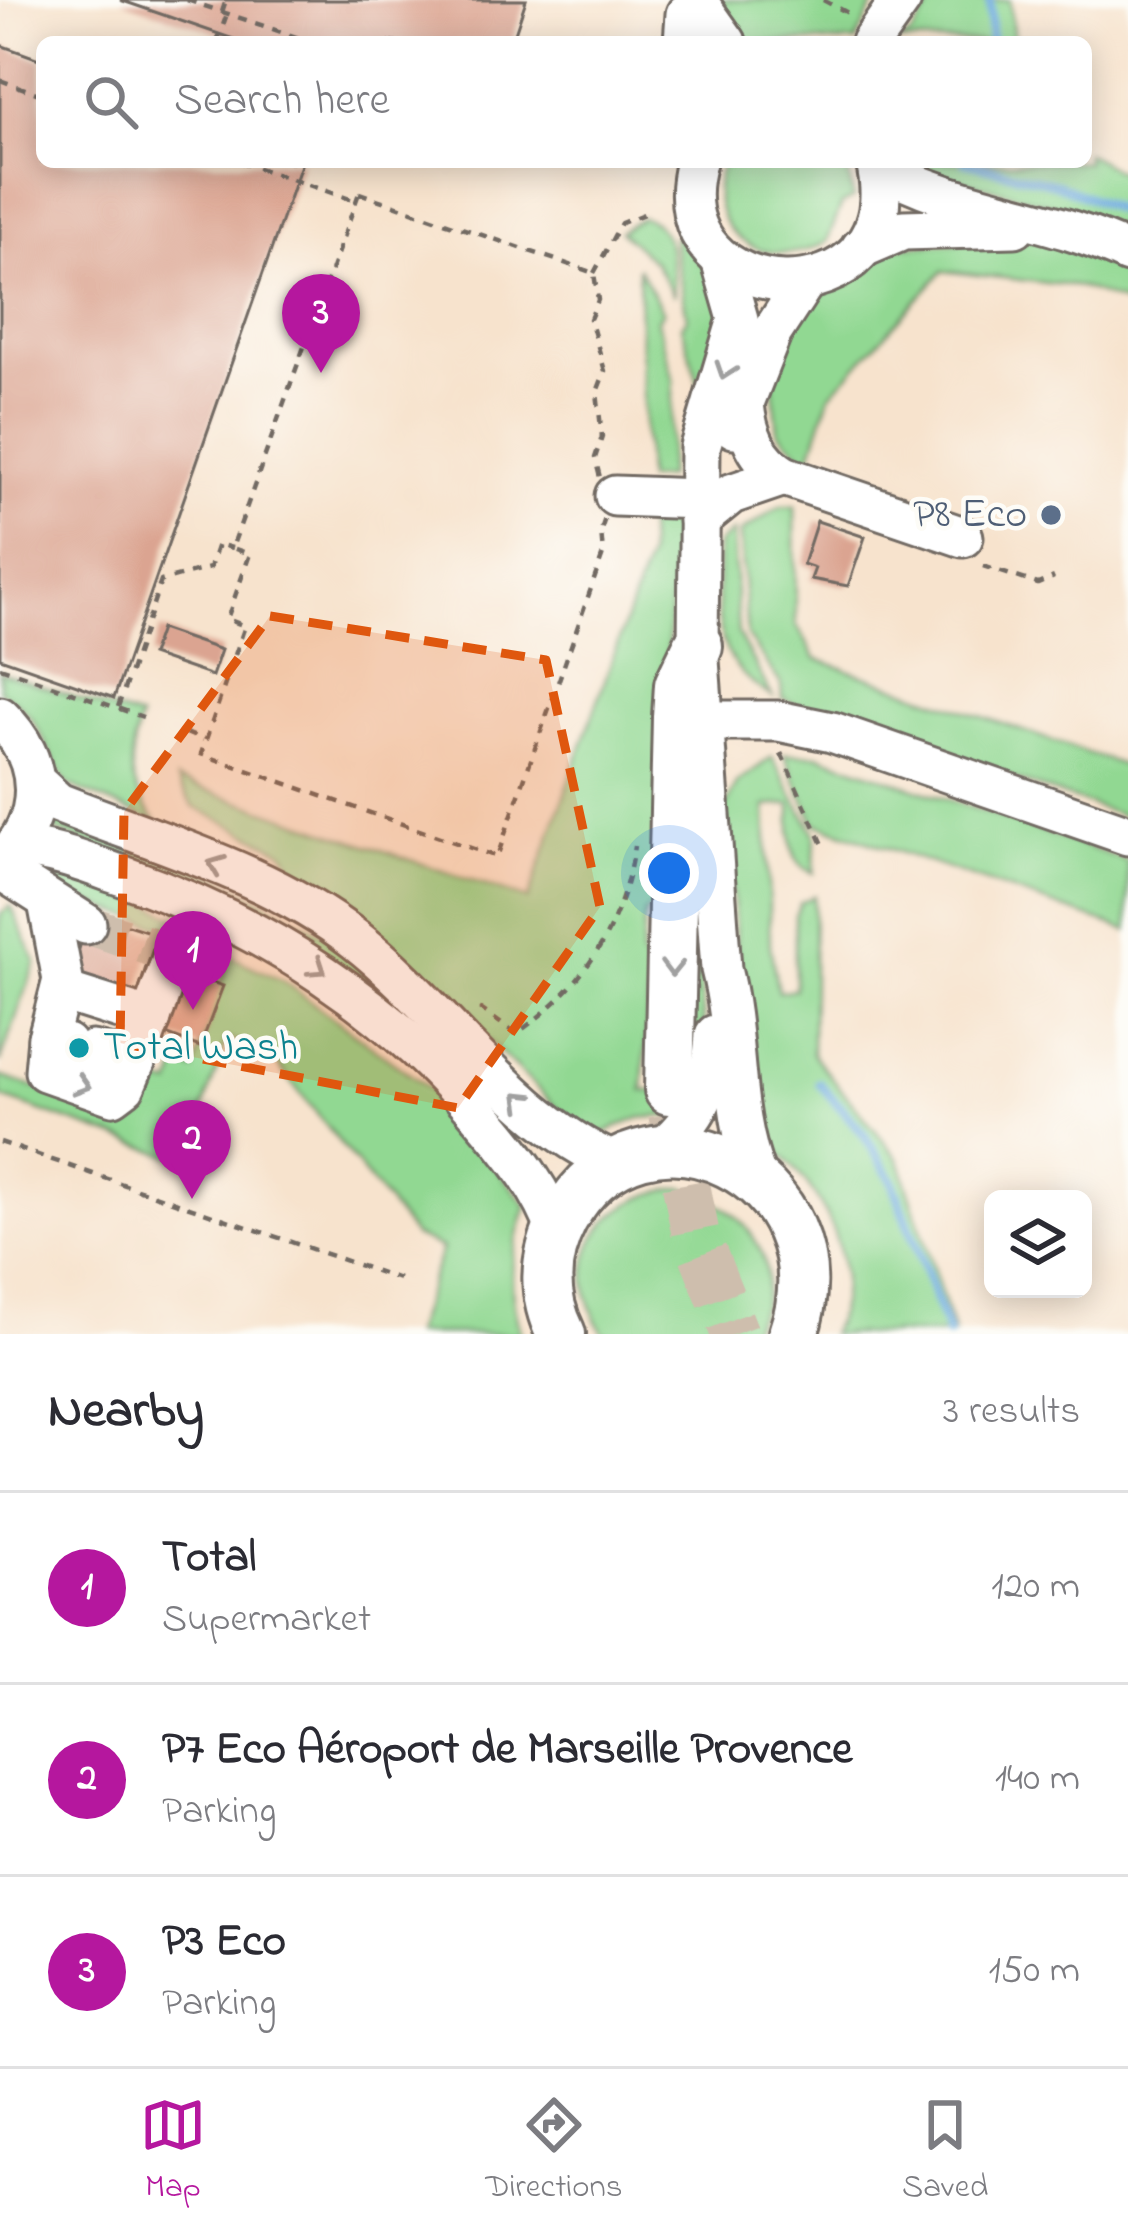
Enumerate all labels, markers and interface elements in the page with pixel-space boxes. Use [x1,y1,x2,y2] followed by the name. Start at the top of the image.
[36,36,1092,168] search box
[78,69,144,135] icon: search
[174,69,390,135] text: Search here
[282,274,360,373] pin: 3
[715,360,739,381] one-way arrow
[913,485,1027,546] place label: P8 Eco
[1038,502,1064,528] marker: P8 Eco
[639,843,699,903] your location
[206,855,227,879] one-way arrow
[154,911,232,1010] pin: 1
[305,954,327,976] one-way arrow
[659,959,685,978] one-way arrow
[103,1018,298,1079] place label: Total Wash
[66,1035,92,1061] marker: Total Wash
[71,1071,92,1096] one-way arrow
[514,1091,536,1113] one-way arrow
[153,1100,231,1199] pin: 2
[984,1190,1092,1298] map controls
[984,1190,1092,1298] button: layers
[48,1375,204,1450] text: Nearby
[943,1384,1080,1441] text: 3 results
[162,1526,256,1592] text: Total
[81,1559,93,1616] text: 1
[991,1559,1080,1616] text: 120 m
[162,1592,371,1649] text: Supermarket
[162,1718,852,1784] text: P7 Eco Aéroport de Marseille Provence
[77,1751,97,1808] text: 2
[995,1751,1080,1808] text: 140 m
[162,1784,276,1841] text: Parking
[162,1910,286,1976] text: P3 Eco
[79,1943,95,2000] text: 3
[988,1943,1080,2000] text: 150 m
[162,1976,276,2033] text: Parking
[140,2092,206,2212] tab: Map
[485,2092,623,2212] tab: Directions
[902,2092,988,2212] tab: Saved

